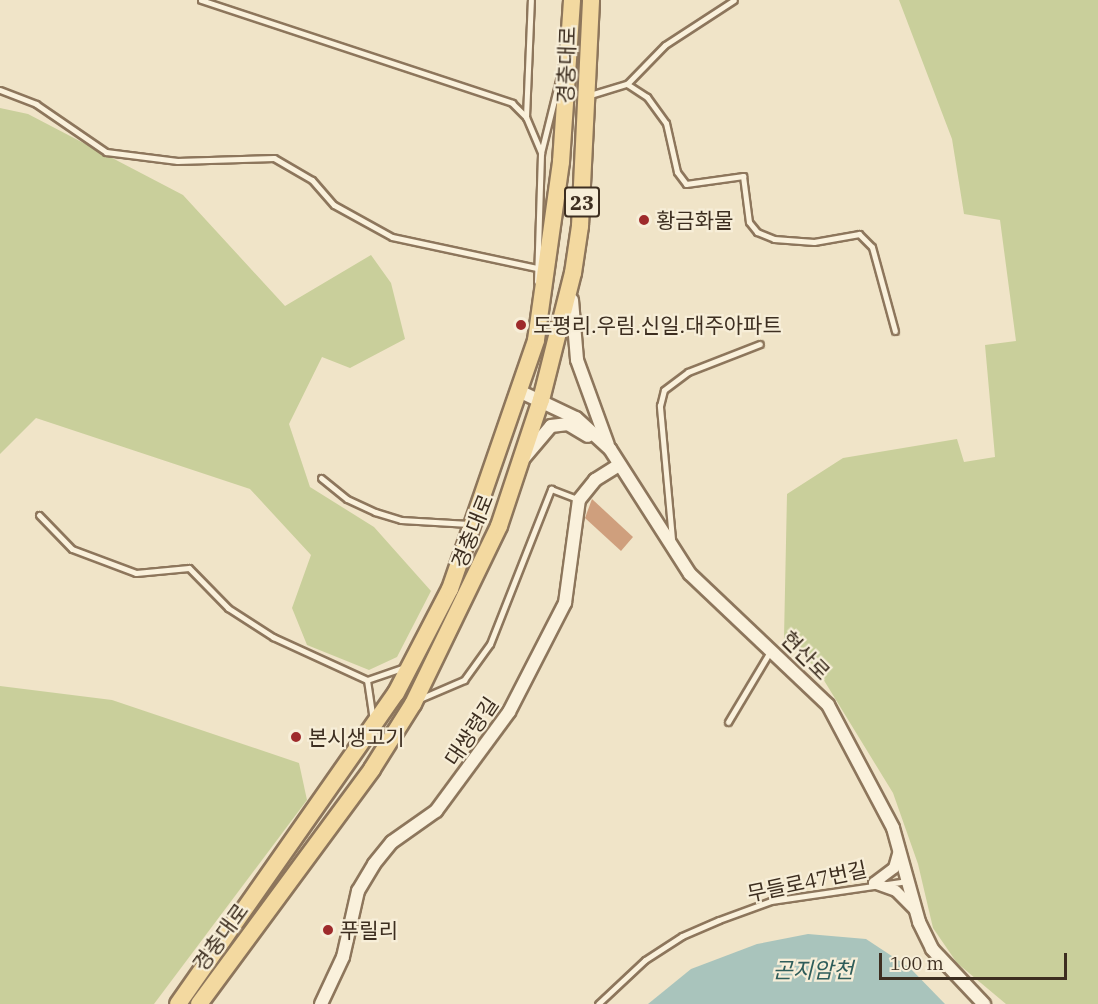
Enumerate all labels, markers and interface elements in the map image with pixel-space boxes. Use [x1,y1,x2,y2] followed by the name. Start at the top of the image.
[552,26,580,104] street label: 경충대로
[564,185,600,219] road number: 23
[656,207,733,233] place label: 황금화물
[637,213,651,227] marker: 황금화물
[533,312,782,338] place label: 도평리.우림.신일.대주아파트
[514,318,528,332] marker: 도평리.우림.신일.대주아파트
[446,490,498,572] street label: 경충대로
[777,626,835,684] street label: 현산로
[439,692,503,770] street label: 대쌍령길
[308,724,405,750] place label: 본시생고기
[289,730,303,744] marker: 본시생고기
[745,856,869,906] street label: 무들로47번길
[187,898,253,976] street label: 경충대로
[340,917,398,943] place label: 푸릴리
[321,923,335,937] marker: 푸릴리
[882,941,1070,979] scale bar
[890,952,944,975] text: 100 m
[773,957,853,983] water label: 곤지암천

